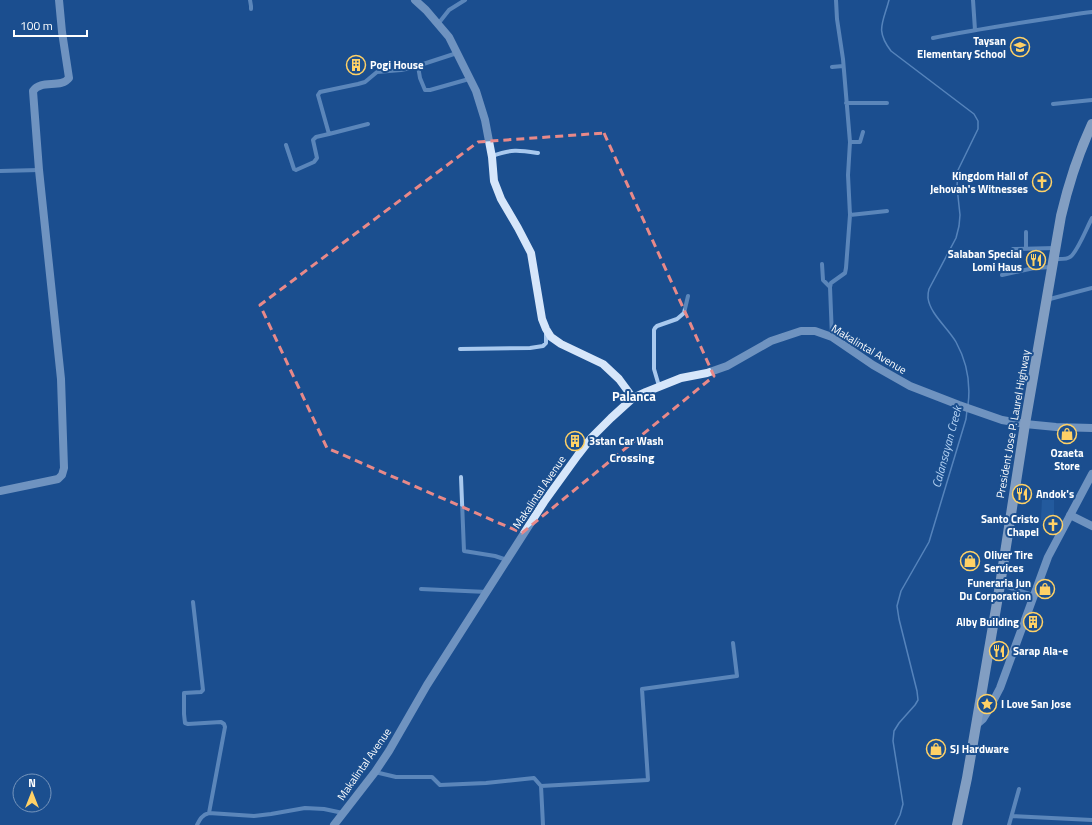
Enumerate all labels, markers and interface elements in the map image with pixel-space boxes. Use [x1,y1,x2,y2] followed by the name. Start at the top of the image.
[14,12,87,38] scale bar
[20,16,53,35] text: 100 m
[917,33,1006,62] place label: Taysan Elementary School
[1009,36,1031,58] school or university icon: Taysan Elementary School
[345,54,367,76] building icon: Pogi House
[370,57,424,73] place label: Pogi House
[930,168,1028,197] place label: Kingdom Hall of Jehovah's Witnesses
[1031,171,1053,193] church icon: Kingdom Hall of Jehovah's Witnesses
[948,246,1022,275] place label: Salaban Special Lomi Haus
[1025,249,1047,271] restaurant icon: Salaban Special Lomi Haus
[828,320,910,378] street label: Makalintal Avenue
[992,348,1034,500] street label: President Jose P. Laurel Highway
[612,386,656,406] district label: Palanca
[927,402,967,490] water label: Calansayan Creek
[1056,423,1078,445] shop icon: Ozaeta Store
[564,430,586,452] building icon: 3stan Car Wash
[589,433,664,449] place label: 3stan Car Wash
[1050,445,1084,474] place label: Ozaeta Store
[610,448,655,467] district label: Crossing
[509,452,570,532] street label: Makalintal Avenue
[1011,483,1033,505] restaurant icon: Andok's
[1036,486,1074,502] place label: Andok's
[981,511,1039,540] place label: Santo Cristo Chapel
[1042,514,1064,536] church icon: Santo Cristo Chapel
[984,547,1033,576] place label: Oliver Tire Services
[959,550,981,572] shop icon: Oliver Tire Services
[959,575,1031,604] place label: Funeraria Jun Du Corporation
[1034,578,1056,600] shop icon: Funeraria Jun Du Corporation
[1022,611,1044,633] building icon: Alby Building
[956,614,1019,630] place label: Alby Building
[988,640,1010,662] restaurant icon: Sarap Ala-e
[1013,643,1068,659] place label: Sarap Ala-e
[976,693,998,715] place icon: I Love San Jose
[1001,696,1071,712] place label: I Love San Jose
[333,724,395,803] street label: Makalintal Avenue
[925,738,947,760] shop icon: SJ Hardware
[950,741,1009,757] place label: SJ Hardware
[12,773,52,813] north arrow
[28,775,36,791] text: N

